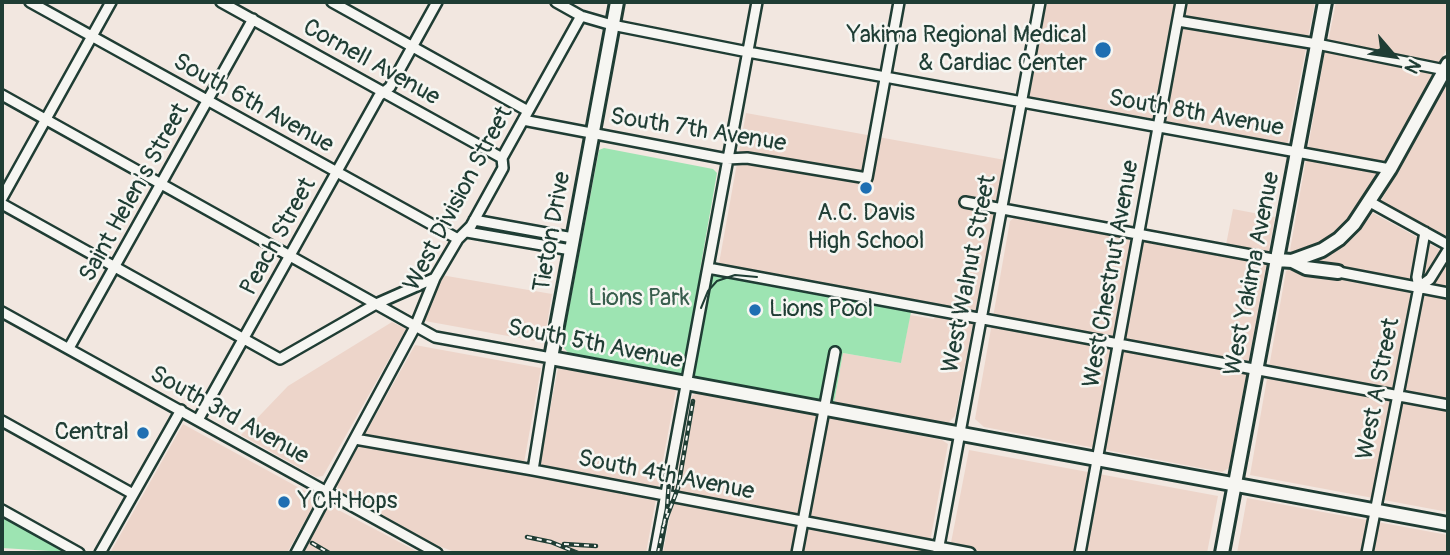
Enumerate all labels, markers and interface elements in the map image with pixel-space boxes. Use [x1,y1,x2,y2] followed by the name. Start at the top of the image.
[298,14,444,112] street label: Cornell Avenue
[1359,21,1429,91] north arrow
[847,22,1087,78] place label: Yakima Regional Medical & Cardiac Center
[1093,40,1113,60] marker: Yakima Regional Medical & Cardiac Center
[168,48,338,160] street label: South 6th Avenue
[1399,55,1426,78] text: N
[1106,84,1286,144] street label: South 8th Avenue
[74,99,196,287] street label: Saint Helen's Street
[398,102,520,296] street label: West Division Street
[608,103,788,159] street label: South 7th Avenue
[1078,158,1146,390] street label: West Chestnut Avenue
[528,170,578,294] street label: Tieton Drive
[1219,170,1287,378] street label: West Yakima Avenue
[235,173,323,301] street label: Peach Street
[937,173,1003,375] street label: West Walnut Street
[858,180,874,196] marker: A.C. Davis High School
[807,200,925,256] place label: A.C. Davis High School
[588,285,690,313] park label: Lions Park
[769,296,873,324] place label: Lions Pool
[747,302,763,318] marker: Lions Pool
[505,314,685,376] street label: South 5th Avenue
[1351,316,1407,462] street label: West A Street
[144,360,314,472] street label: South 3rd Avenue
[54,419,129,447] place label: Central
[135,425,151,441] marker: Central
[575,445,757,507] street label: South 4th Avenue
[298,488,398,516] place label: YCH Hops
[276,494,292,510] marker: YCH Hops

